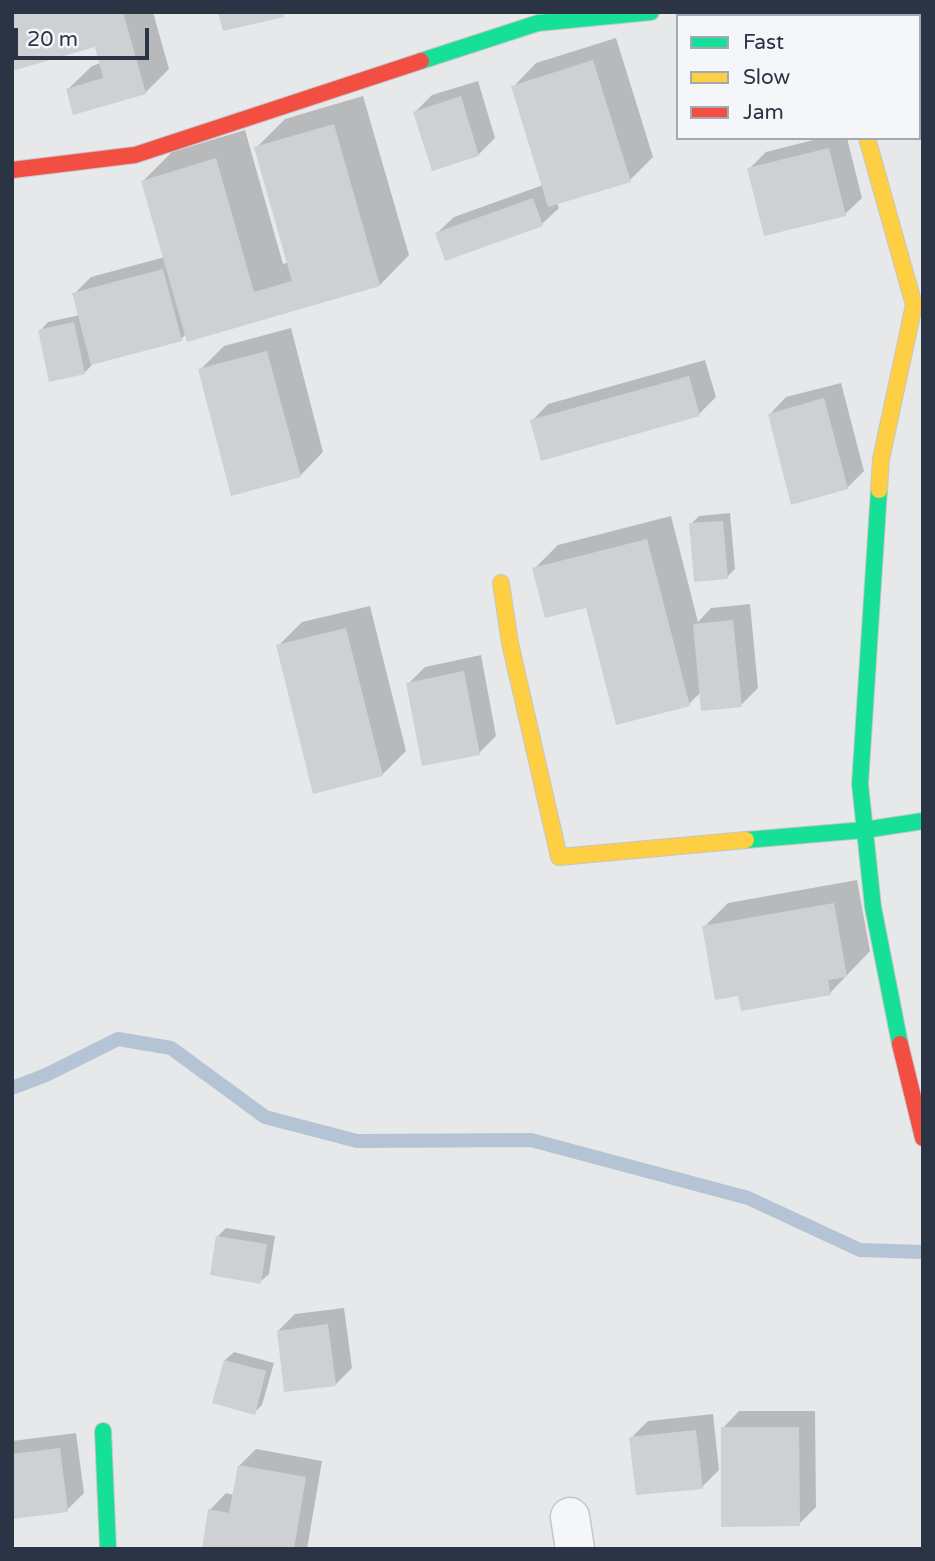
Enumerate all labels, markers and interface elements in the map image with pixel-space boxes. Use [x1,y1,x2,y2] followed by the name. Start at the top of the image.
[18,14,152,58] scale bar
[676,14,921,140] legend
[27,27,78,52] text: 20 m
[743,30,784,55] text: Fast
[743,65,790,90] text: Slow
[743,100,784,125] text: Jam

